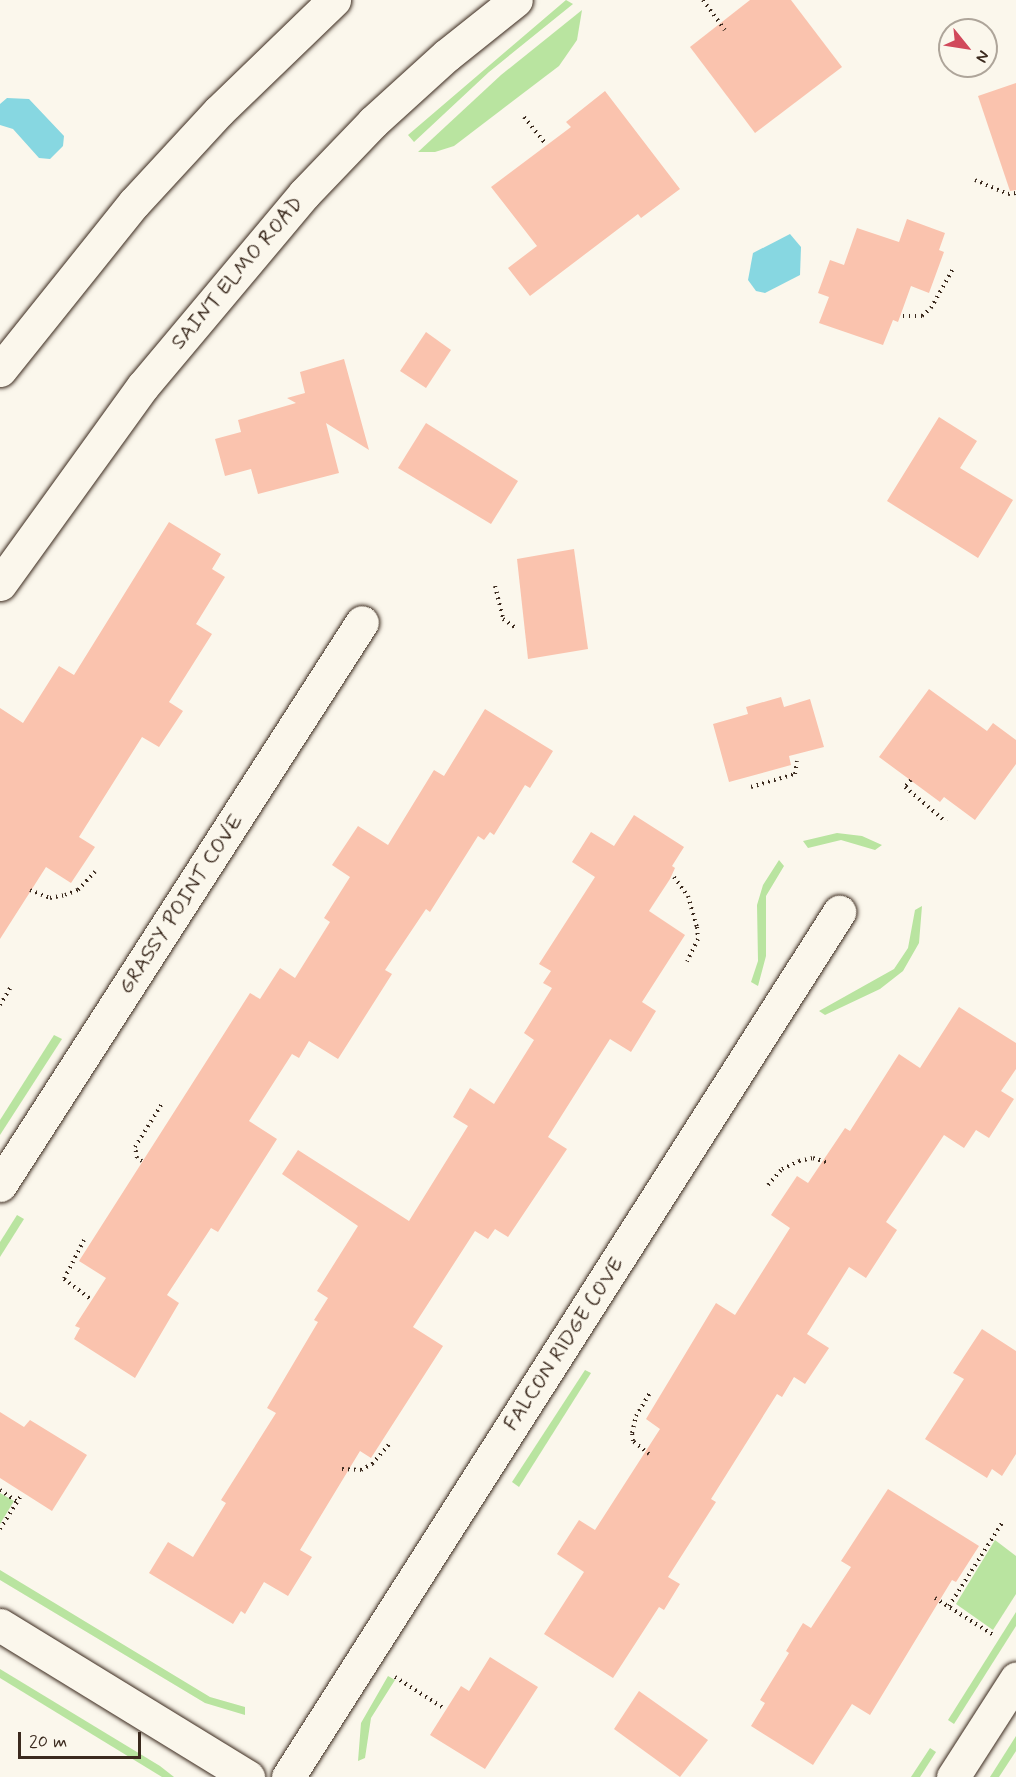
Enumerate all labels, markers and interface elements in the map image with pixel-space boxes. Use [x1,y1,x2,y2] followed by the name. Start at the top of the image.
[938,18,998,78] north arrow
[971,46,994,66] text: N
[167,192,307,354] street label: SAINT ELMO ROAD
[113,809,249,999] street label: GRASSY POINT COVE
[496,1248,632,1440] street label: FALCON RIDGE COVE
[21,1720,144,1758] scale bar
[29,1730,67,1754] text: 20 m

